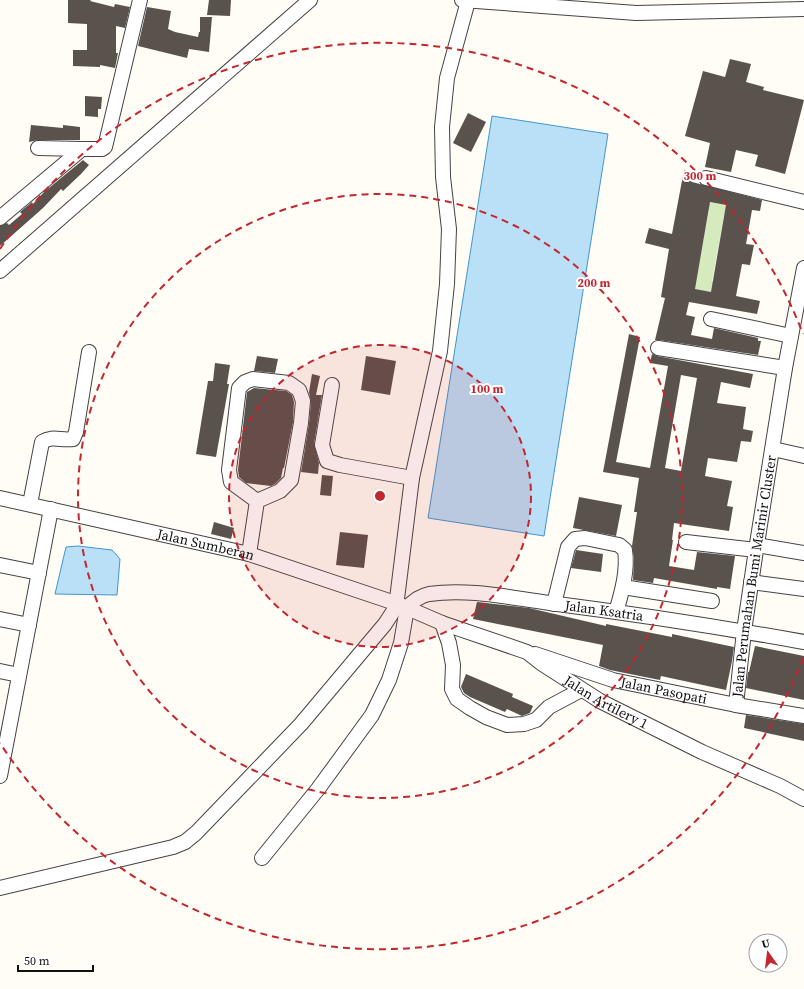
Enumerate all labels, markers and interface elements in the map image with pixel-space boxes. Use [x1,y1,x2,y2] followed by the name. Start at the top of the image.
[684,168,717,184] text: 300 m
[578,275,611,291] text: 200 m
[471,381,504,397] text: 100 m
[727,454,781,699] street label: Jalan Perumahan Bumi Marinir Cluster
[373,489,387,503] centre of rings
[154,523,258,565] street label: Jalan Sumberan
[563,595,646,626] street label: Jalan Ksatria
[559,670,652,734] street label: Jalan Artilery 1
[618,672,709,709] street label: Jalan Pasopati
[748,933,788,973] north arrow
[760,936,771,952] text: U
[18,947,93,973] scale bar
[24,953,50,969] text: 50 m

